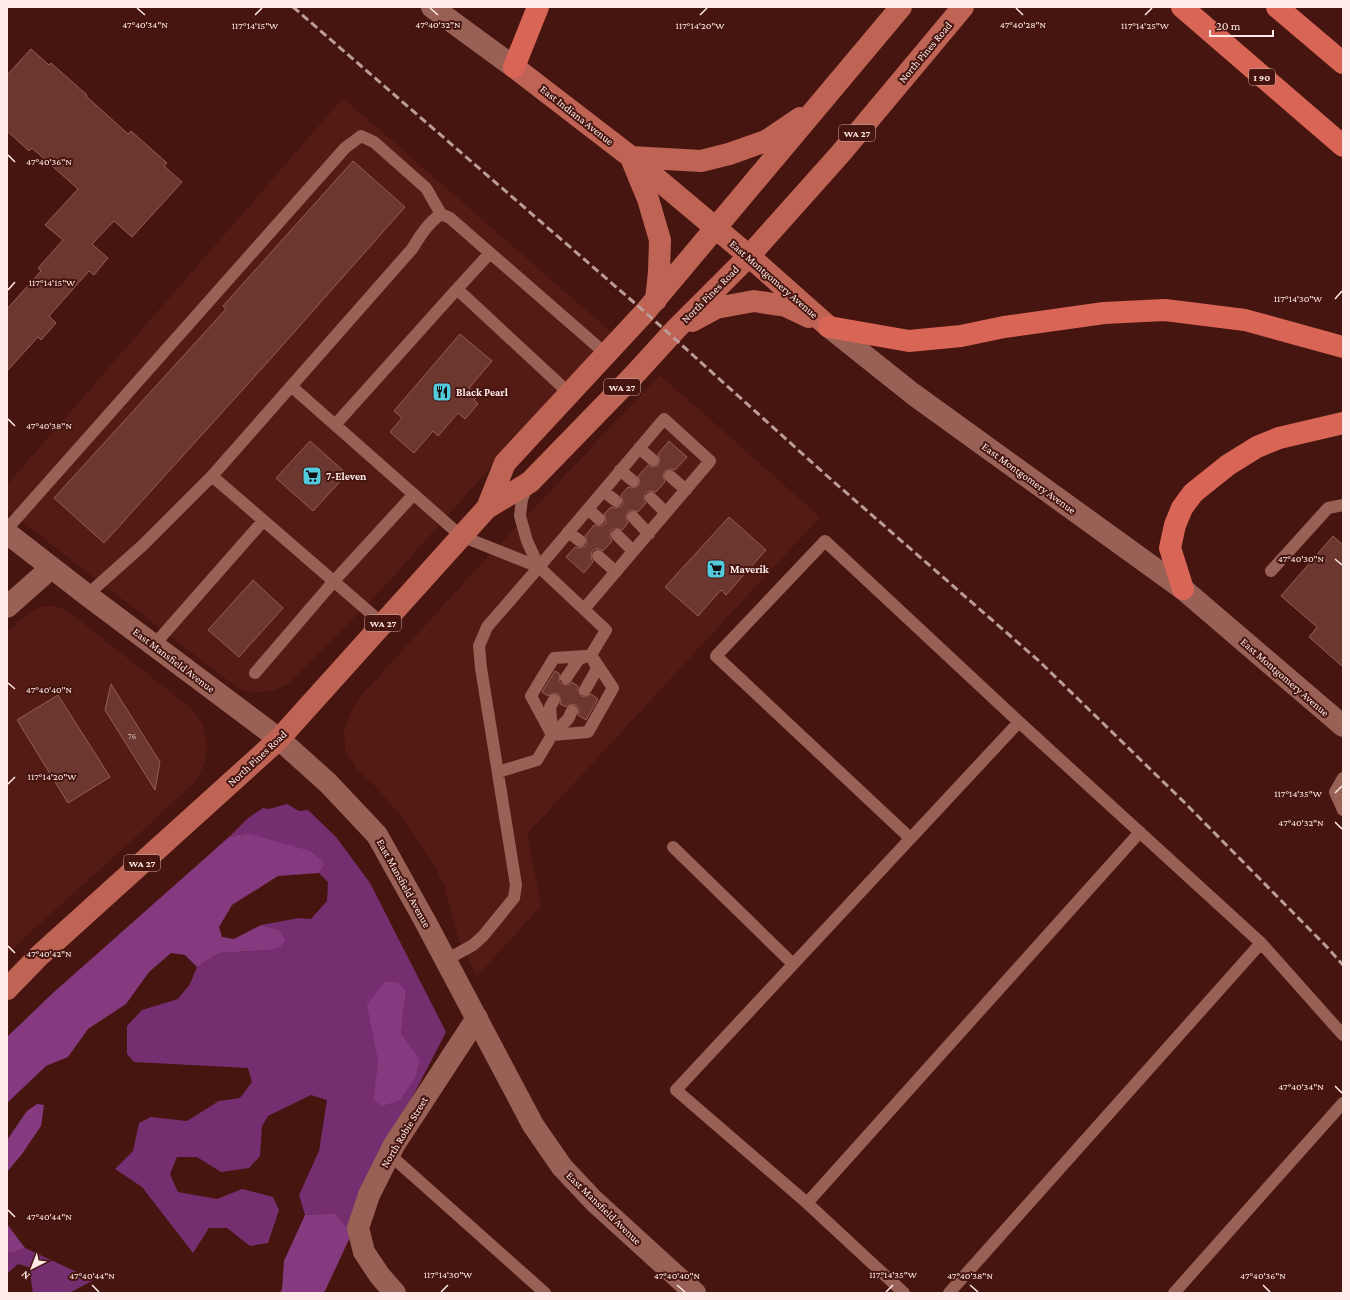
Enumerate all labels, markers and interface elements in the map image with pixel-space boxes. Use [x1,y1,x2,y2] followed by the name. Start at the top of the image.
[1210,12,1273,38] scale bar
[122,19,168,30] text: 47°40'34"N
[415,19,461,30] text: 47°40'32"N
[896,19,954,85] street label: North Pines Road
[1000,19,1047,30] text: 47°40'28"N
[1216,19,1241,33] text: 20 m
[232,20,279,31] text: 117°14'15"W
[676,20,725,31] text: 117°14'20"W
[1121,20,1170,31] text: 117°14'25"W
[1249,69,1275,85] road number: I 90
[538,83,616,147] street label: East Indiana Avenue
[839,125,875,141] road number: WA 27
[26,156,72,167] text: 47°40'36"N
[727,237,821,321] street label: East Montgomery Avenue
[679,263,741,325] street label: North Pines Road
[29,277,76,288] text: 117°14'15"W
[1274,293,1323,304] text: 117°14'30"W
[604,379,640,395] road number: WA 27
[431,381,453,403] restaurant icon: Black Pearl
[456,386,509,398] place label: Black Pearl
[26,420,72,431] text: 47°40'38"N
[979,440,1078,517] street label: East Montgomery Avenue
[301,465,323,487] supermarket icon: 7-Eleven
[326,470,367,482] place label: 7-Eleven
[1278,553,1325,564] text: 47°40'30"N
[705,558,727,580] supermarket icon: Maverik
[730,563,770,575] place label: Maverik
[365,615,401,631] road number: WA 27
[131,625,217,695] street label: East Mansfield Avenue
[1238,635,1332,719] street label: East Montgomery Avenue
[26,684,73,695] text: 47°40'40"N
[225,728,289,788] street label: North Pines Road
[128,731,137,741] house number: 76
[28,771,77,782] text: 117°14'20"W
[1274,788,1323,799] text: 117°14'35"W
[1278,817,1324,828] text: 47°40'32"N
[375,837,433,930] street label: East Mansfield Avenue
[124,855,160,871] road number: WA 27
[26,948,72,959] text: 47°40'42"N
[1278,1081,1324,1092] text: 47°40'34"N
[378,1094,430,1170] street label: North Robie Street
[564,1169,644,1247] street label: East Mansfield Avenue
[26,1211,72,1222] text: 47°40'44"N
[12,1248,52,1288] north arrow
[18,1268,32,1282] text: N
[424,1269,473,1280] text: 117°14'30"W
[869,1269,918,1280] text: 117°14'35"W
[69,1270,115,1281] text: 47°40'44"N
[654,1270,701,1281] text: 47°40'40"N
[947,1270,993,1281] text: 47°40'38"N
[1240,1270,1286,1281] text: 47°40'36"N

